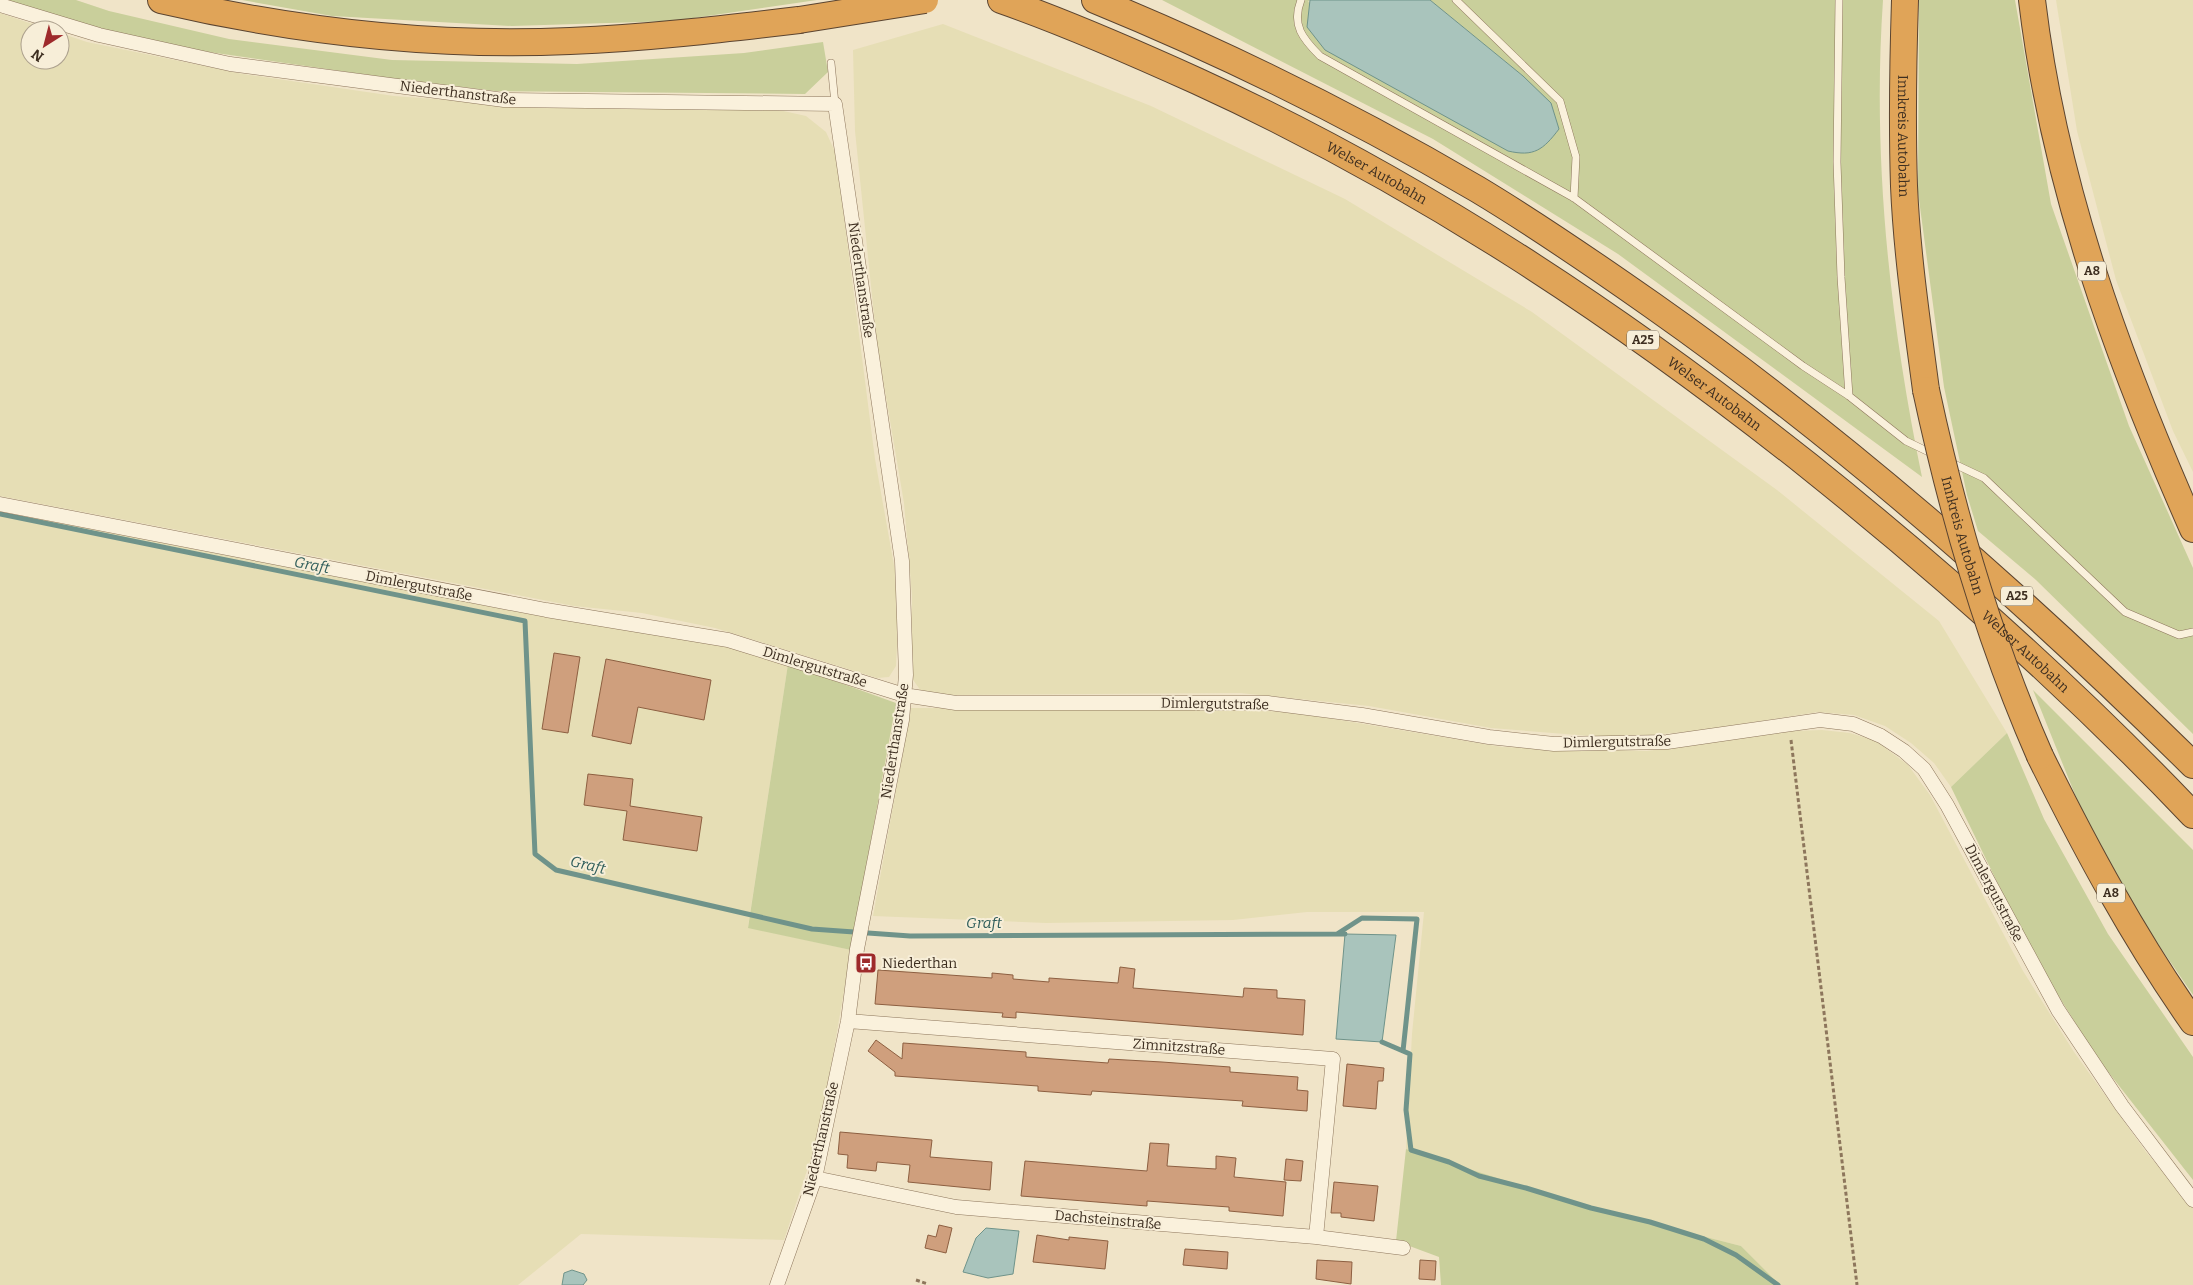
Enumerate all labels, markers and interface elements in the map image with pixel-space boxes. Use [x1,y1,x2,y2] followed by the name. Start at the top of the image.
[20,20,70,70] north arrow
[28,45,47,65] text: N
[1894,75,1913,198] street label: Innkreis Autobahn
[399,77,517,109] street label: Niederthanstraße
[1323,138,1430,208] street label: Welser Autobahn
[844,221,878,339] street label: Niederthanstraße
[2078,262,2106,280] road number: A8
[1627,330,1659,350] road number: A25
[1664,353,1765,434] street label: Welser Autobahn
[1938,475,1987,597] street label: Innkreis Autobahn
[293,553,332,577] water label: Graft
[364,567,474,605] street label: Dimlergutstraße
[2001,586,2033,606] road number: A25
[1978,607,2073,696] street label: Welser Autobahn
[761,643,869,691] street label: Dimlergutstraße
[877,682,913,800] street label: Niederthanstraße
[1161,695,1269,713] street label: Dimlergutstraße
[1563,733,1671,751] street label: Dimlergutstraße
[1961,841,2027,945] street label: Dimlergutstraße
[569,852,608,878] water label: Graft
[2097,884,2125,902] road number: A8
[966,914,1003,932] water label: Graft
[854,951,878,975] bus stop icon: Niederthan
[882,955,957,972] place label: Niederthan
[1132,1035,1226,1059] street label: Zimnitzstraße
[800,1080,842,1198] street label: Niederthanstraße
[1054,1207,1162,1233] street label: Dachsteinstraße

